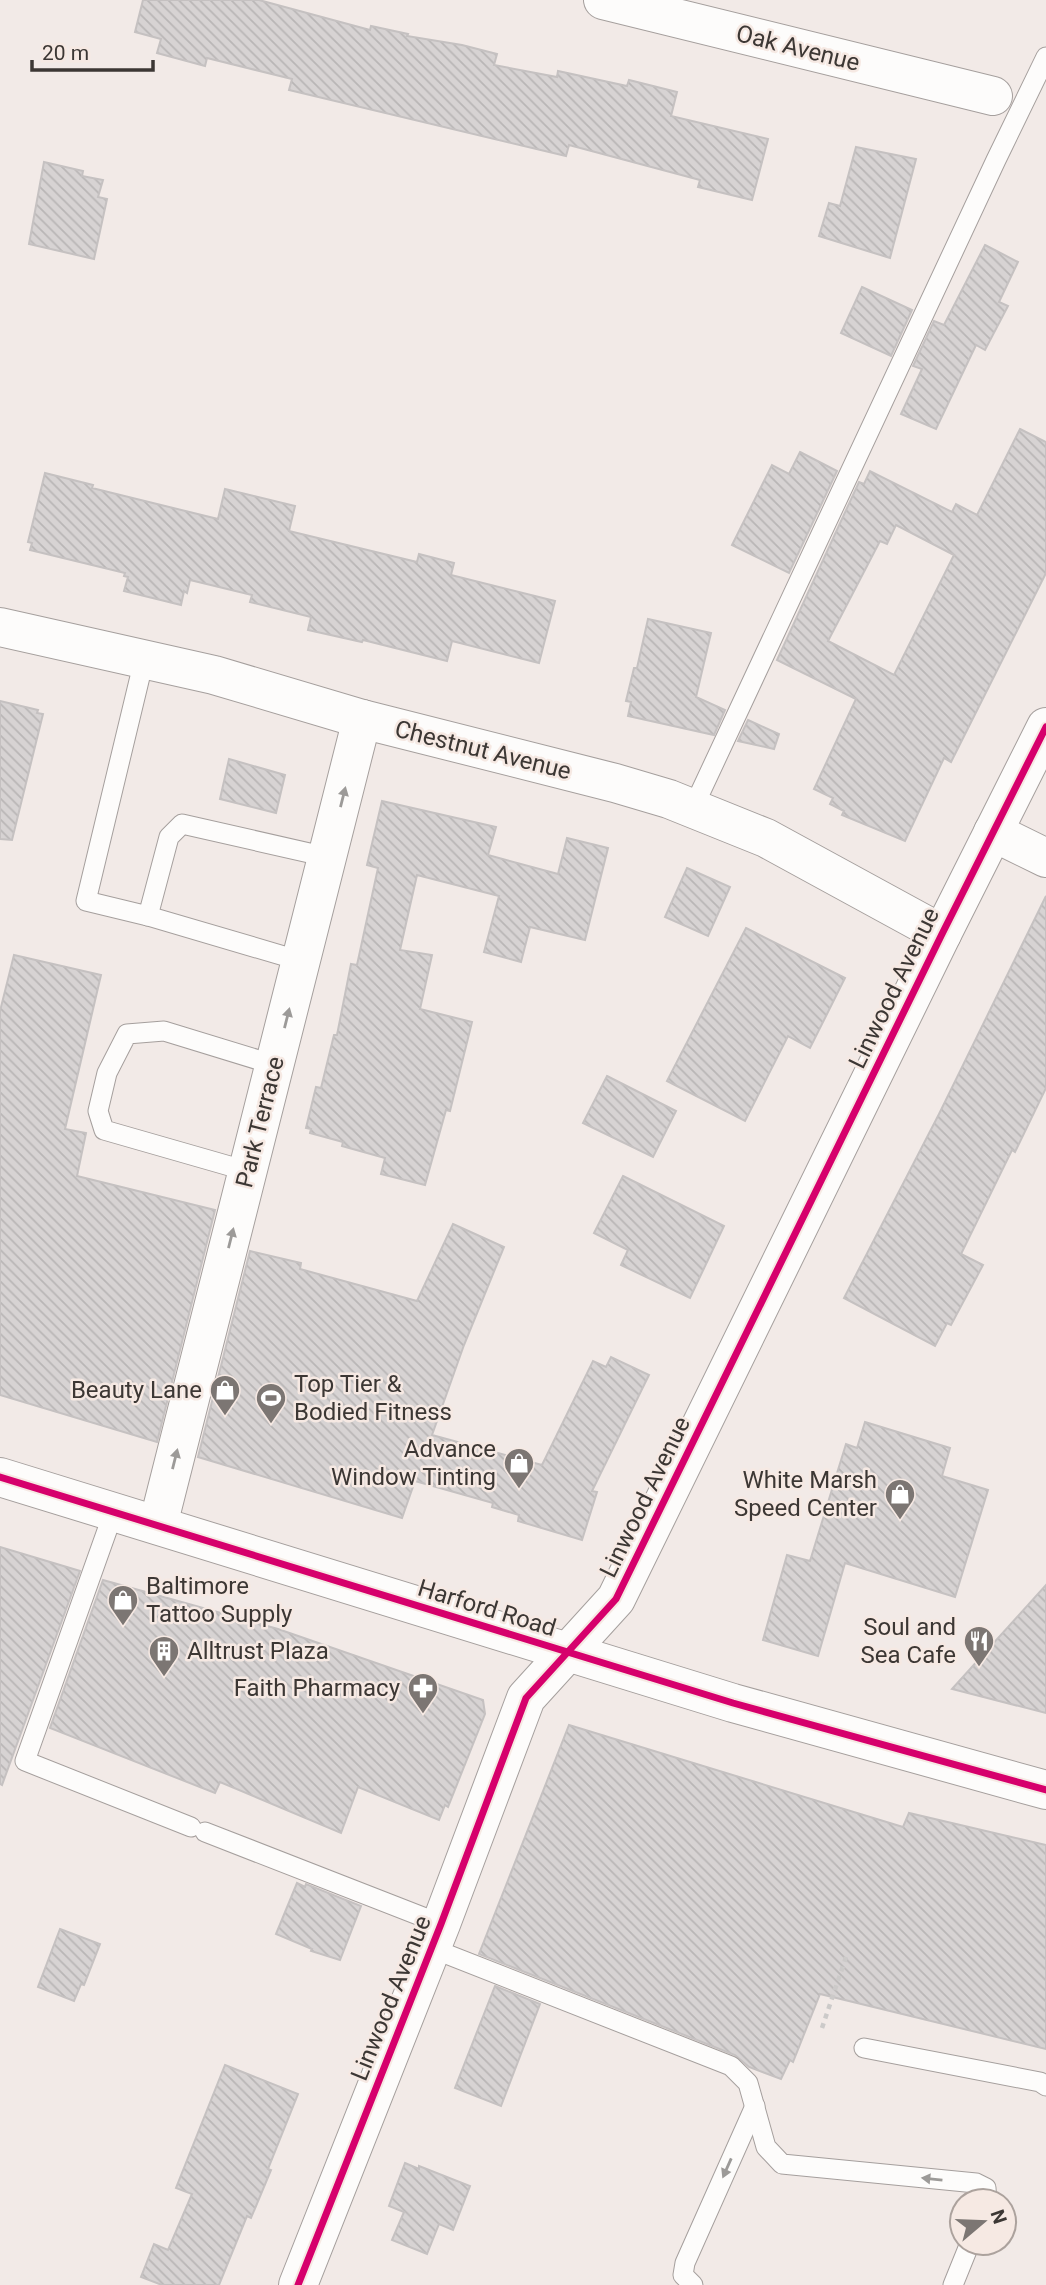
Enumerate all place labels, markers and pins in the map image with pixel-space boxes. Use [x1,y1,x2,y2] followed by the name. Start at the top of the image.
[294,1370,452,1426] place label: Top Tier & Bodied Fitness
[208,1373,242,1417] shop icon: Beauty Lane
[71,1376,202,1404] place label: Beauty Lane
[254,1381,288,1425] sports icon: Top Tier & Bodied Fitness
[331,1435,496,1491] place label: Advance Window Tinting
[502,1446,536,1490] shop icon: Advance Window Tinting
[734,1466,877,1522] place label: White Marsh Speed Center
[883,1477,917,1521] shop icon: White Marsh Speed Center
[146,1572,293,1628] place label: Baltimore Tattoo Supply
[106,1583,140,1627] shop icon: Baltimore Tattoo Supply
[861,1613,956,1669] place label: Soul and Sea Cafe
[962,1624,996,1668] restaurant icon: Soul and Sea Cafe
[147,1634,181,1678] building icon: Alltrust Plaza
[187,1637,329,1665] place label: Alltrust Plaza
[406,1671,440,1715] pharmacy icon: Faith Pharmacy
[234,1674,401,1702] place label: Faith Pharmacy

